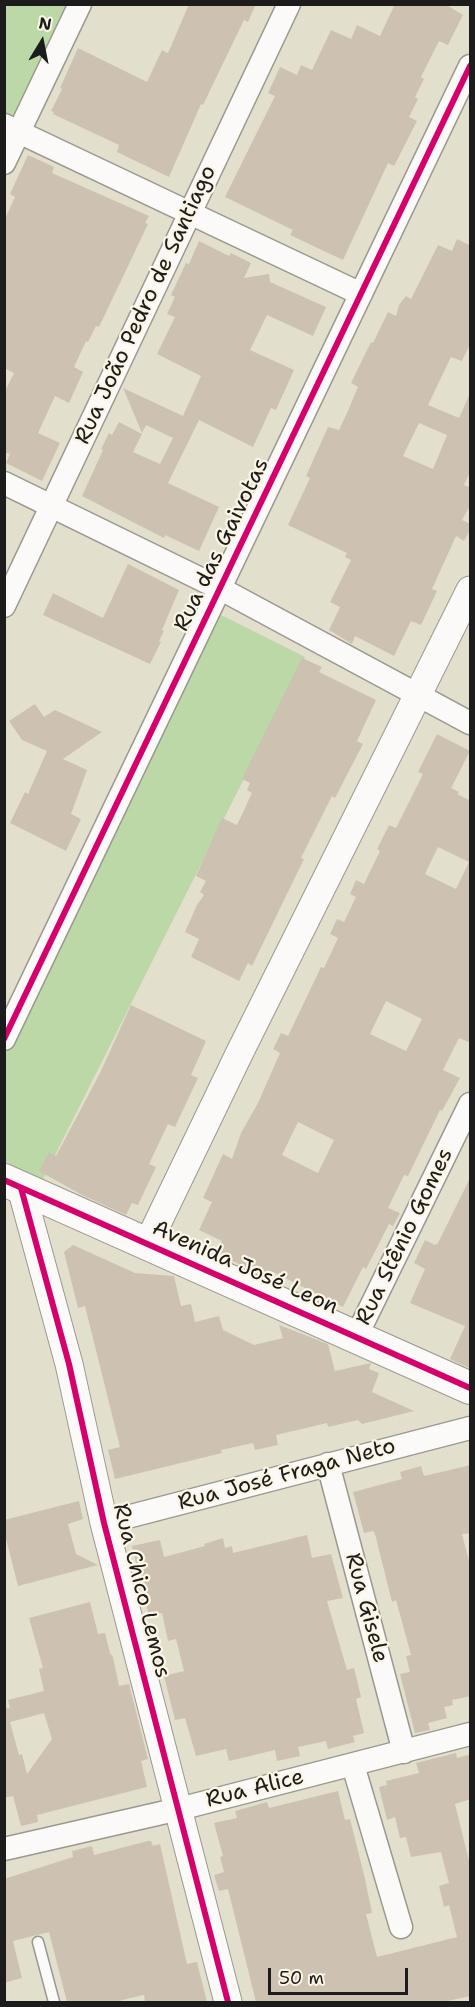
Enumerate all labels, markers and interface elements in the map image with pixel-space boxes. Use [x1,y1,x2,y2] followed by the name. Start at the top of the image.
[12,12,72,72] north arrow
[37,12,53,35] text: N
[70,161,222,449] street label: Rua João Pedro de Santiago
[169,454,275,636] street label: Rua das Gaivotas
[351,1144,459,1330] street label: Rua Stênio Gomes
[148,1215,342,1321] street label: Avenida José Leon
[175,1433,399,1517] street label: Rua José Fraga Neto
[107,1501,175,1681] street label: Rua Chico Lemos
[339,1550,393,1666] street label: Rua Gisele
[203,1764,307,1814] street label: Rua Alice
[271,1956,410,1994] scale bar
[279,1966,324,1990] text: 50 m

